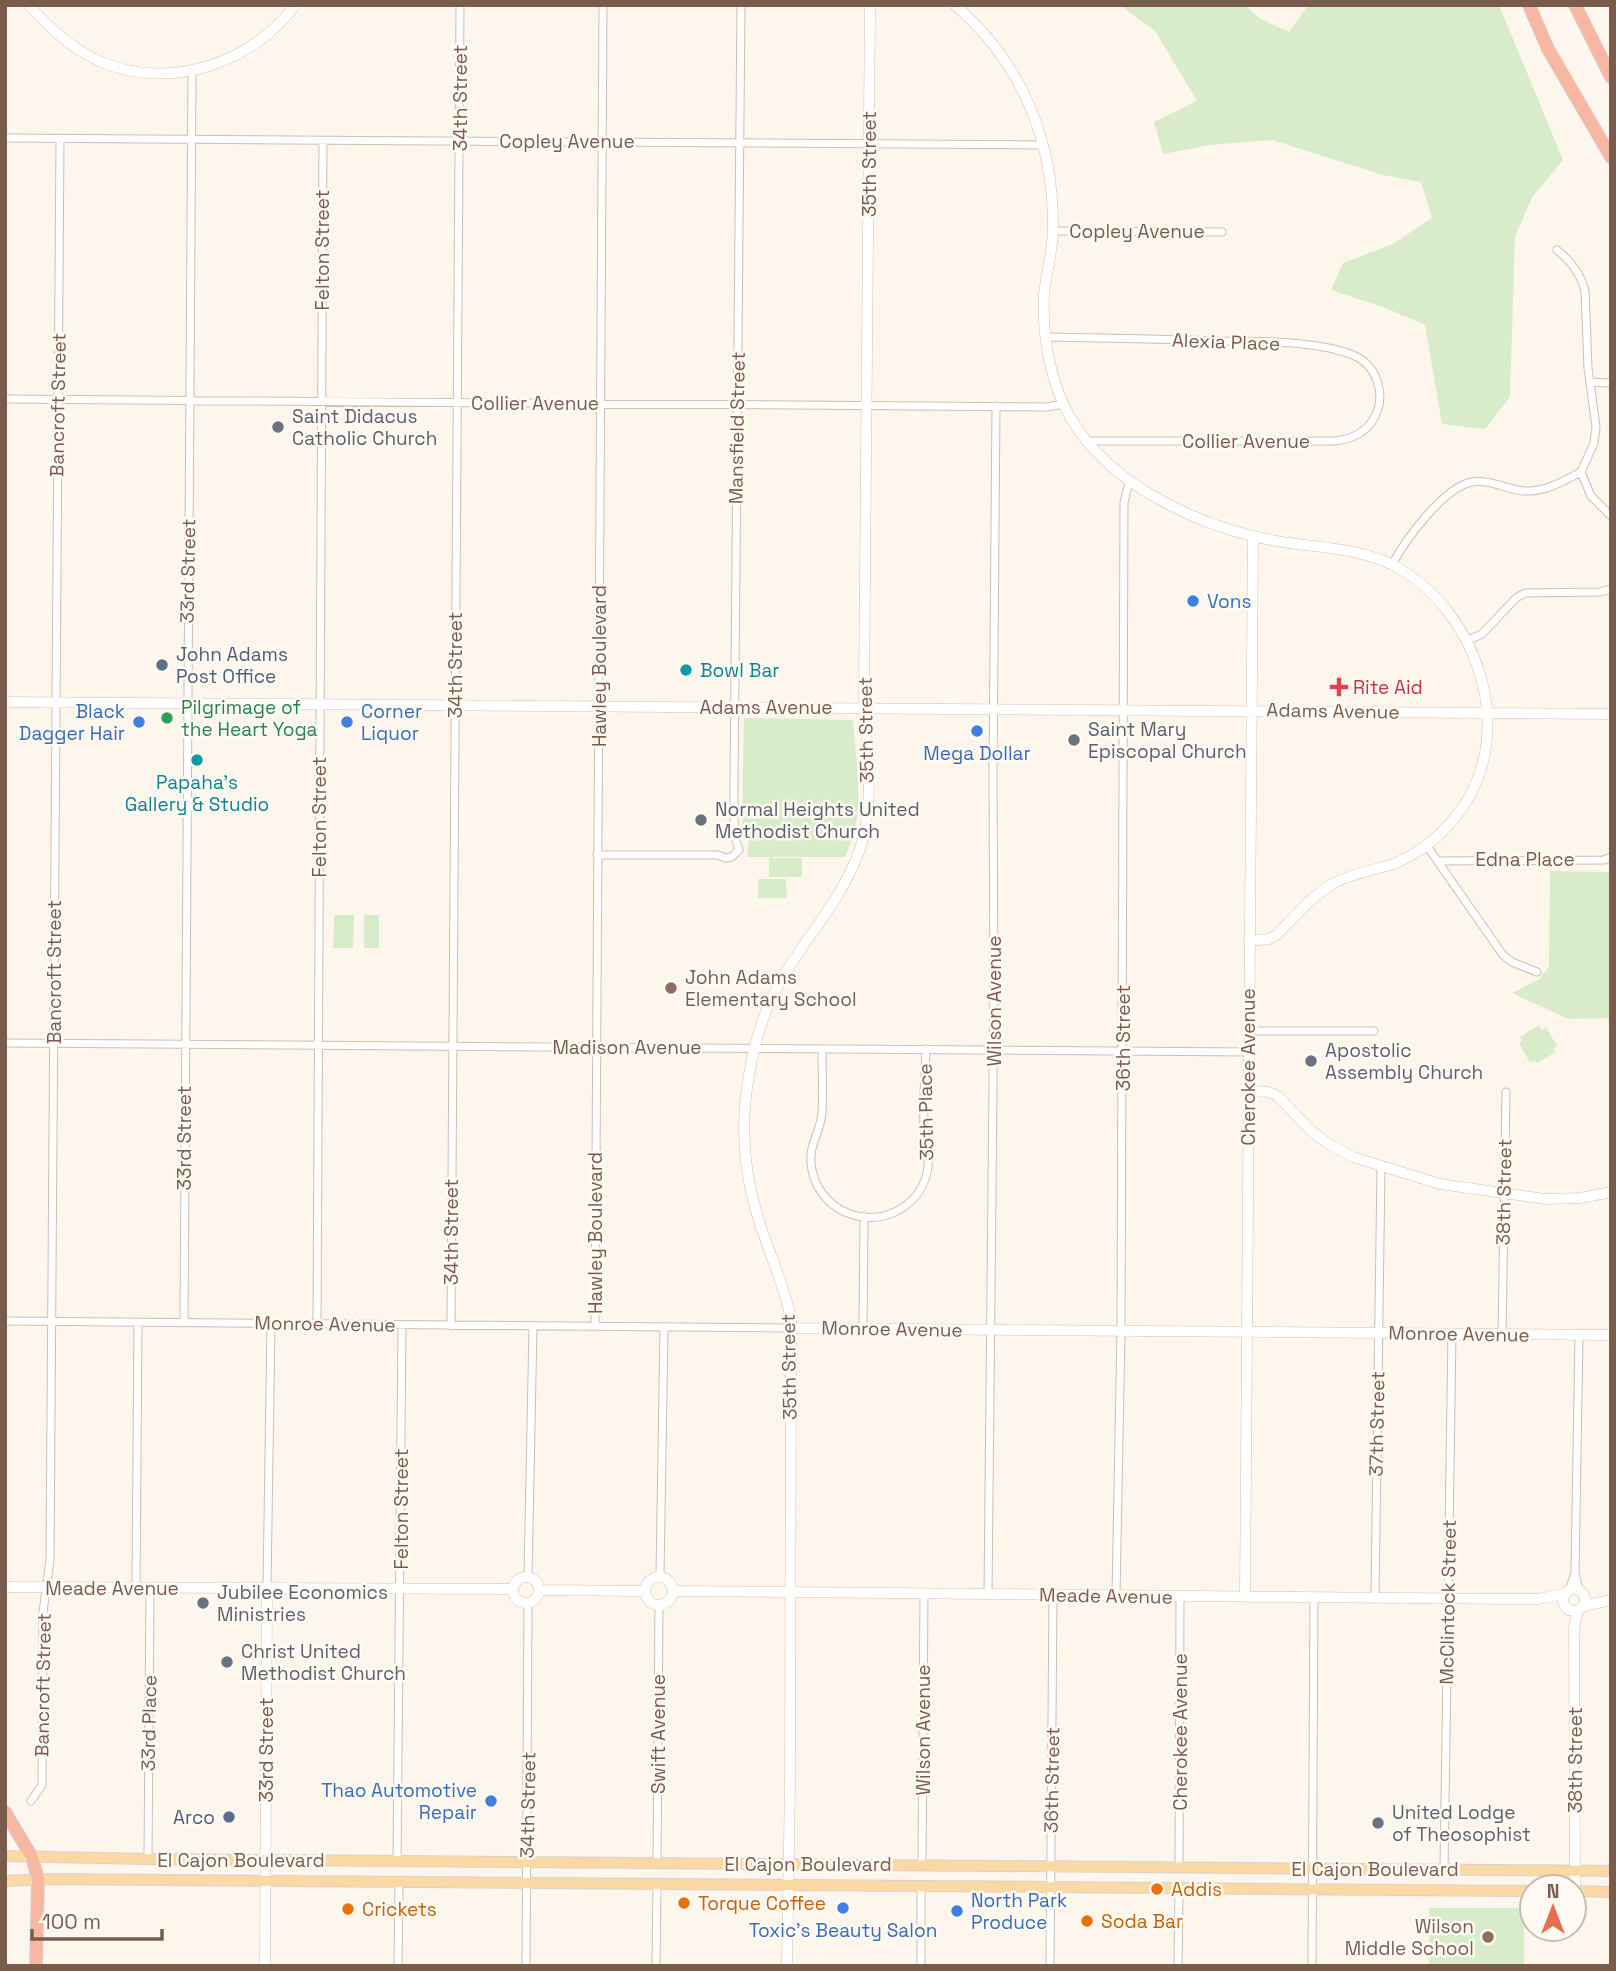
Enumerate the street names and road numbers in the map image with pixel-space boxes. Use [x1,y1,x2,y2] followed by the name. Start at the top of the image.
[448,45,473,151] street label: 34th Street
[857,111,882,217] street label: 35th Street
[499,129,635,154] street label: Copley Avenue
[310,190,335,310] street label: Felton Street
[1069,219,1205,244] street label: Copley Avenue
[1171,328,1281,356] street label: Alexia Place
[44,333,72,477] street label: Bancroft Street
[723,352,751,504] street label: Mansfield Street
[471,391,599,416] street label: Collier Avenue
[1182,429,1310,454] street label: Collier Avenue
[175,518,201,624] street label: 33rd Street
[587,585,612,747] street label: Hawley Boulevard
[443,612,468,718] street label: 34th Street
[853,677,879,783] street label: 35th Street
[699,695,833,720] street label: Adams Avenue
[1266,697,1400,725] street label: Adams Avenue
[307,757,332,877] street label: Felton Street
[1475,847,1575,872] street label: Edna Place
[42,900,67,1044] street label: Bancroft Street
[982,935,1007,1067] street label: Wilson Avenue
[1111,985,1136,1091] street label: 36th Street
[1236,988,1261,1146] street label: Cherokee Avenue
[552,1035,702,1060] street label: Madison Avenue
[913,1063,939,1161] street label: 35th Place
[172,1086,197,1190] street label: 33rd Street
[1491,1138,1517,1246] street label: 38th Street
[583,1152,608,1314] street label: Hawley Boulevard
[439,1179,464,1285] street label: 34th Street
[254,1310,396,1338] street label: Monroe Avenue
[776,1314,802,1420] street label: 35th Street
[821,1315,963,1343] street label: Monroe Avenue
[1388,1320,1530,1348] street label: Monroe Avenue
[1364,1371,1390,1477] street label: 37th Street
[389,1449,414,1569] street label: Felton Street
[1434,1519,1462,1685] street label: McClintock Street
[45,1576,179,1601] street label: Meade Avenue
[1039,1582,1173,1610] street label: Meade Avenue
[29,1613,57,1757] street label: Bancroft Street
[1168,1653,1193,1811] street label: Cherokee Avenue
[911,1664,936,1796] street label: Wilson Avenue
[646,1674,671,1794] street label: Swift Avenue
[136,1675,162,1771] street label: 33rd Place
[254,1698,279,1802] street label: 33rd Street
[1563,1707,1588,1813] street label: 38th Street
[1039,1727,1065,1833] street label: 36th Street
[515,1751,541,1859] street label: 34th Street
[157,1848,325,1873] street label: El Cajon Boulevard
[724,1852,892,1877] street label: El Cajon Boulevard
[1291,1857,1459,1882] street label: El Cajon Boulevard

